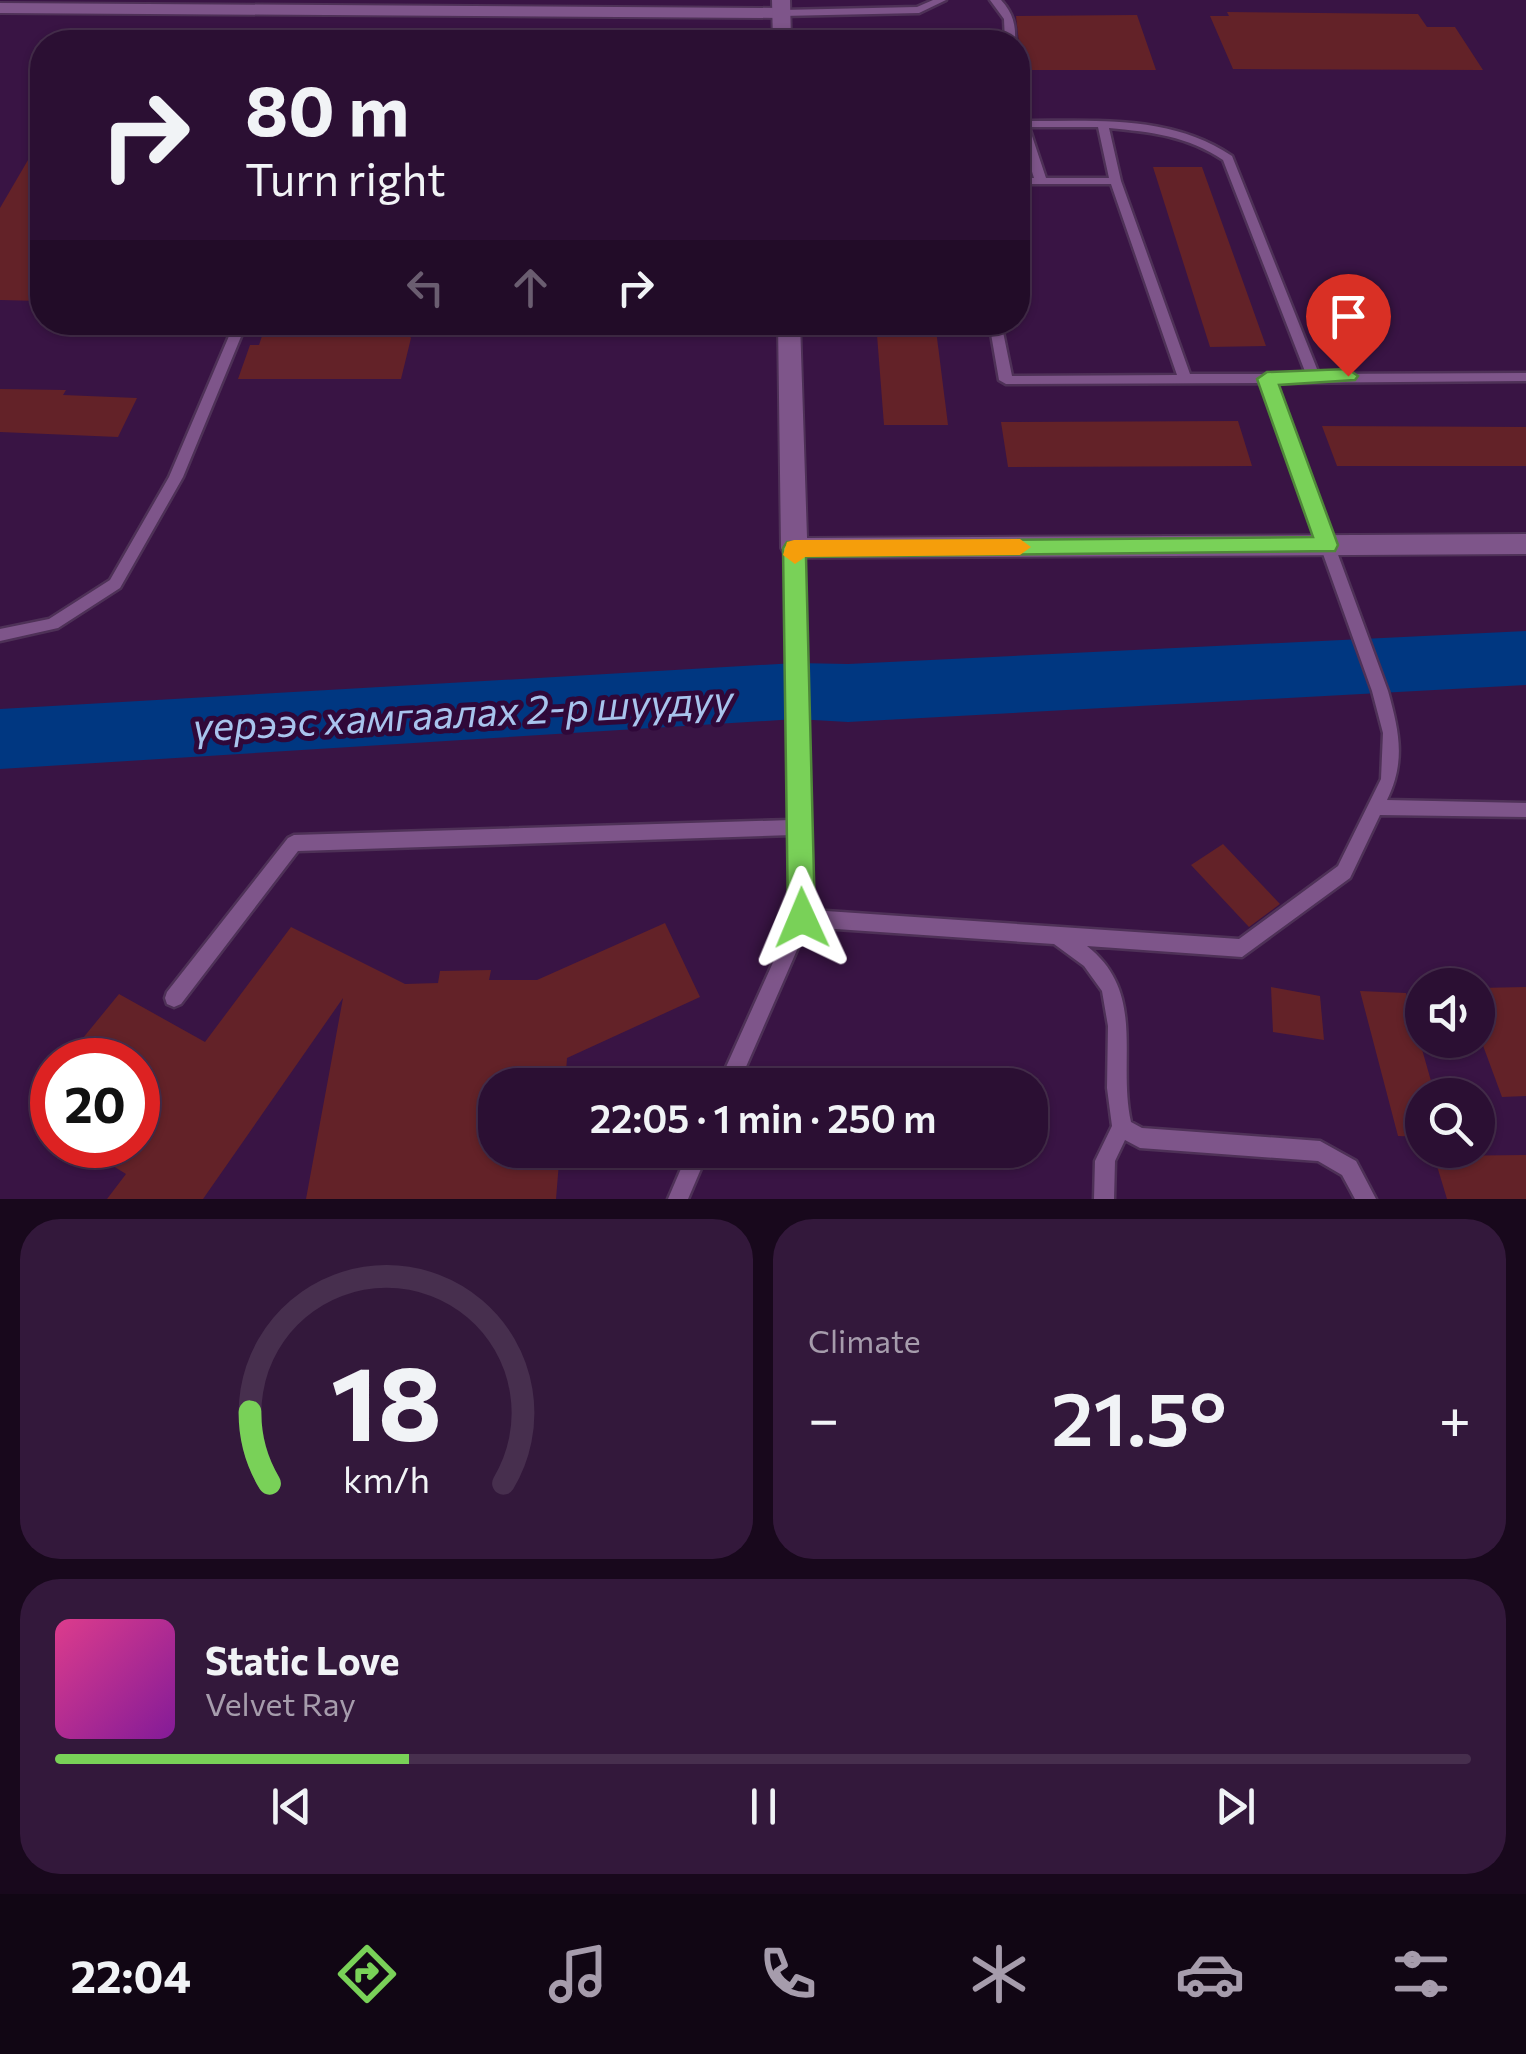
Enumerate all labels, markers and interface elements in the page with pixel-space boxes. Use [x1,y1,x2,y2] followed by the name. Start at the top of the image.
[245,65,409,150] text: 80 m
[80,70,210,200] icon: right
[245,150,446,205] text: Turn right
[398,260,453,315] icon: left
[503,260,558,315] icon: ahead
[608,260,663,315] icon: right
[1306,274,1391,377] pin
[1321,289,1376,344] icon: arrive
[191,672,736,750] water label: үерээс хамгаалах 2-р шуудуу
[750,866,854,970] position arrow
[1405,968,1495,1168] map controls
[1405,968,1495,1058] button: sound
[30,1038,160,1168] speed limit sign: 20
[1405,1078,1495,1168] button: search
[590,1094,936,1141] text: 22:05 · 1 min · 250 m
[808,1320,921,1360] text: Climate
[331,1335,442,1462] text: 18
[1051,1370,1227,1461] text: 21.5°
[808,1383,839,1450] text: −
[1439,1383,1471,1450] text: +
[343,1457,430,1500] text: km/h
[205,1636,400,1683] text: Static Love
[205,1683,356,1723] text: Velvet Ray
[264,1779,319,1834] icon: previous
[736,1779,791,1834] icon: pause
[1208,1779,1263,1834] icon: next
[332,1939,402,2009] icon: directions
[543,1939,613,2009] icon: music
[753,1939,823,2009] icon: phone
[964,1939,1034,2009] icon: climate
[1175,1939,1245,2009] icon: car
[1386,1939,1456,2009] icon: filters
[70,1947,191,2002] text: 22:04

